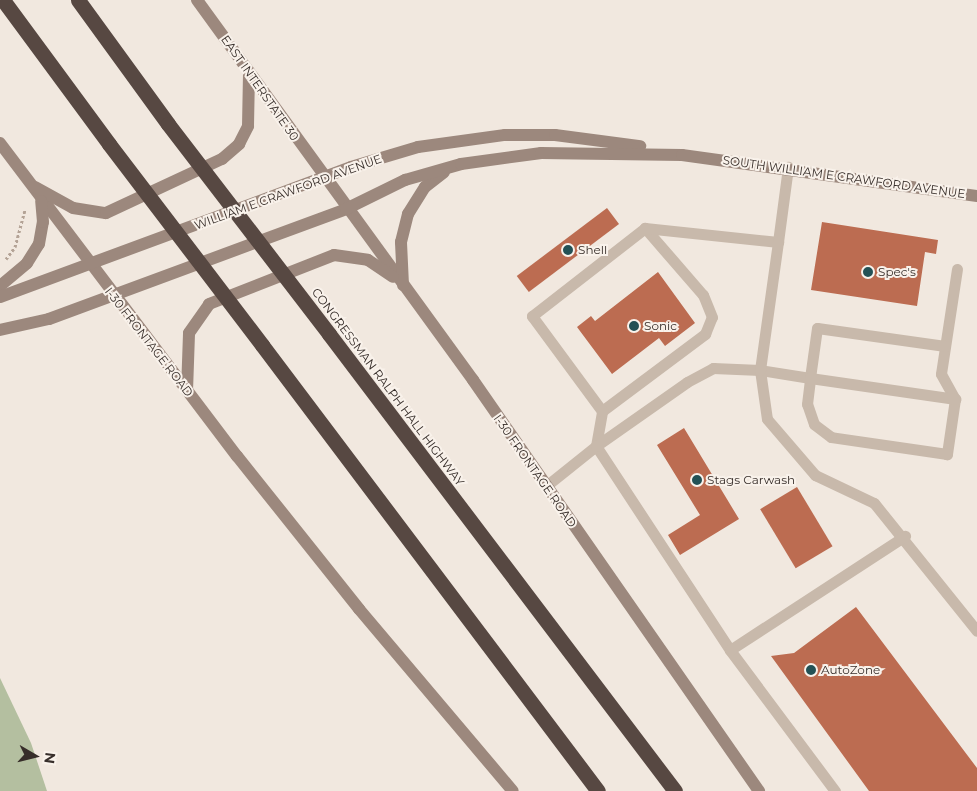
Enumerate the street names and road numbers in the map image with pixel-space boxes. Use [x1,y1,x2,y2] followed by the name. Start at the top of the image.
[218,32,302,144] street label: EAST INTERSTATE 30
[192,151,384,233] street label: WILLIAM E CRAWFORD AVENUE
[722,153,966,201] street label: SOUTH WILLIAM E CRAWFORD AVENUE
[102,285,196,399] street label: I-30 FRONTAGE ROAD
[309,285,467,489] street label: CONGRESSMAN RALPH HALL HIGHWAY
[491,412,579,530] street label: I-30 FRONTAGE ROAD

